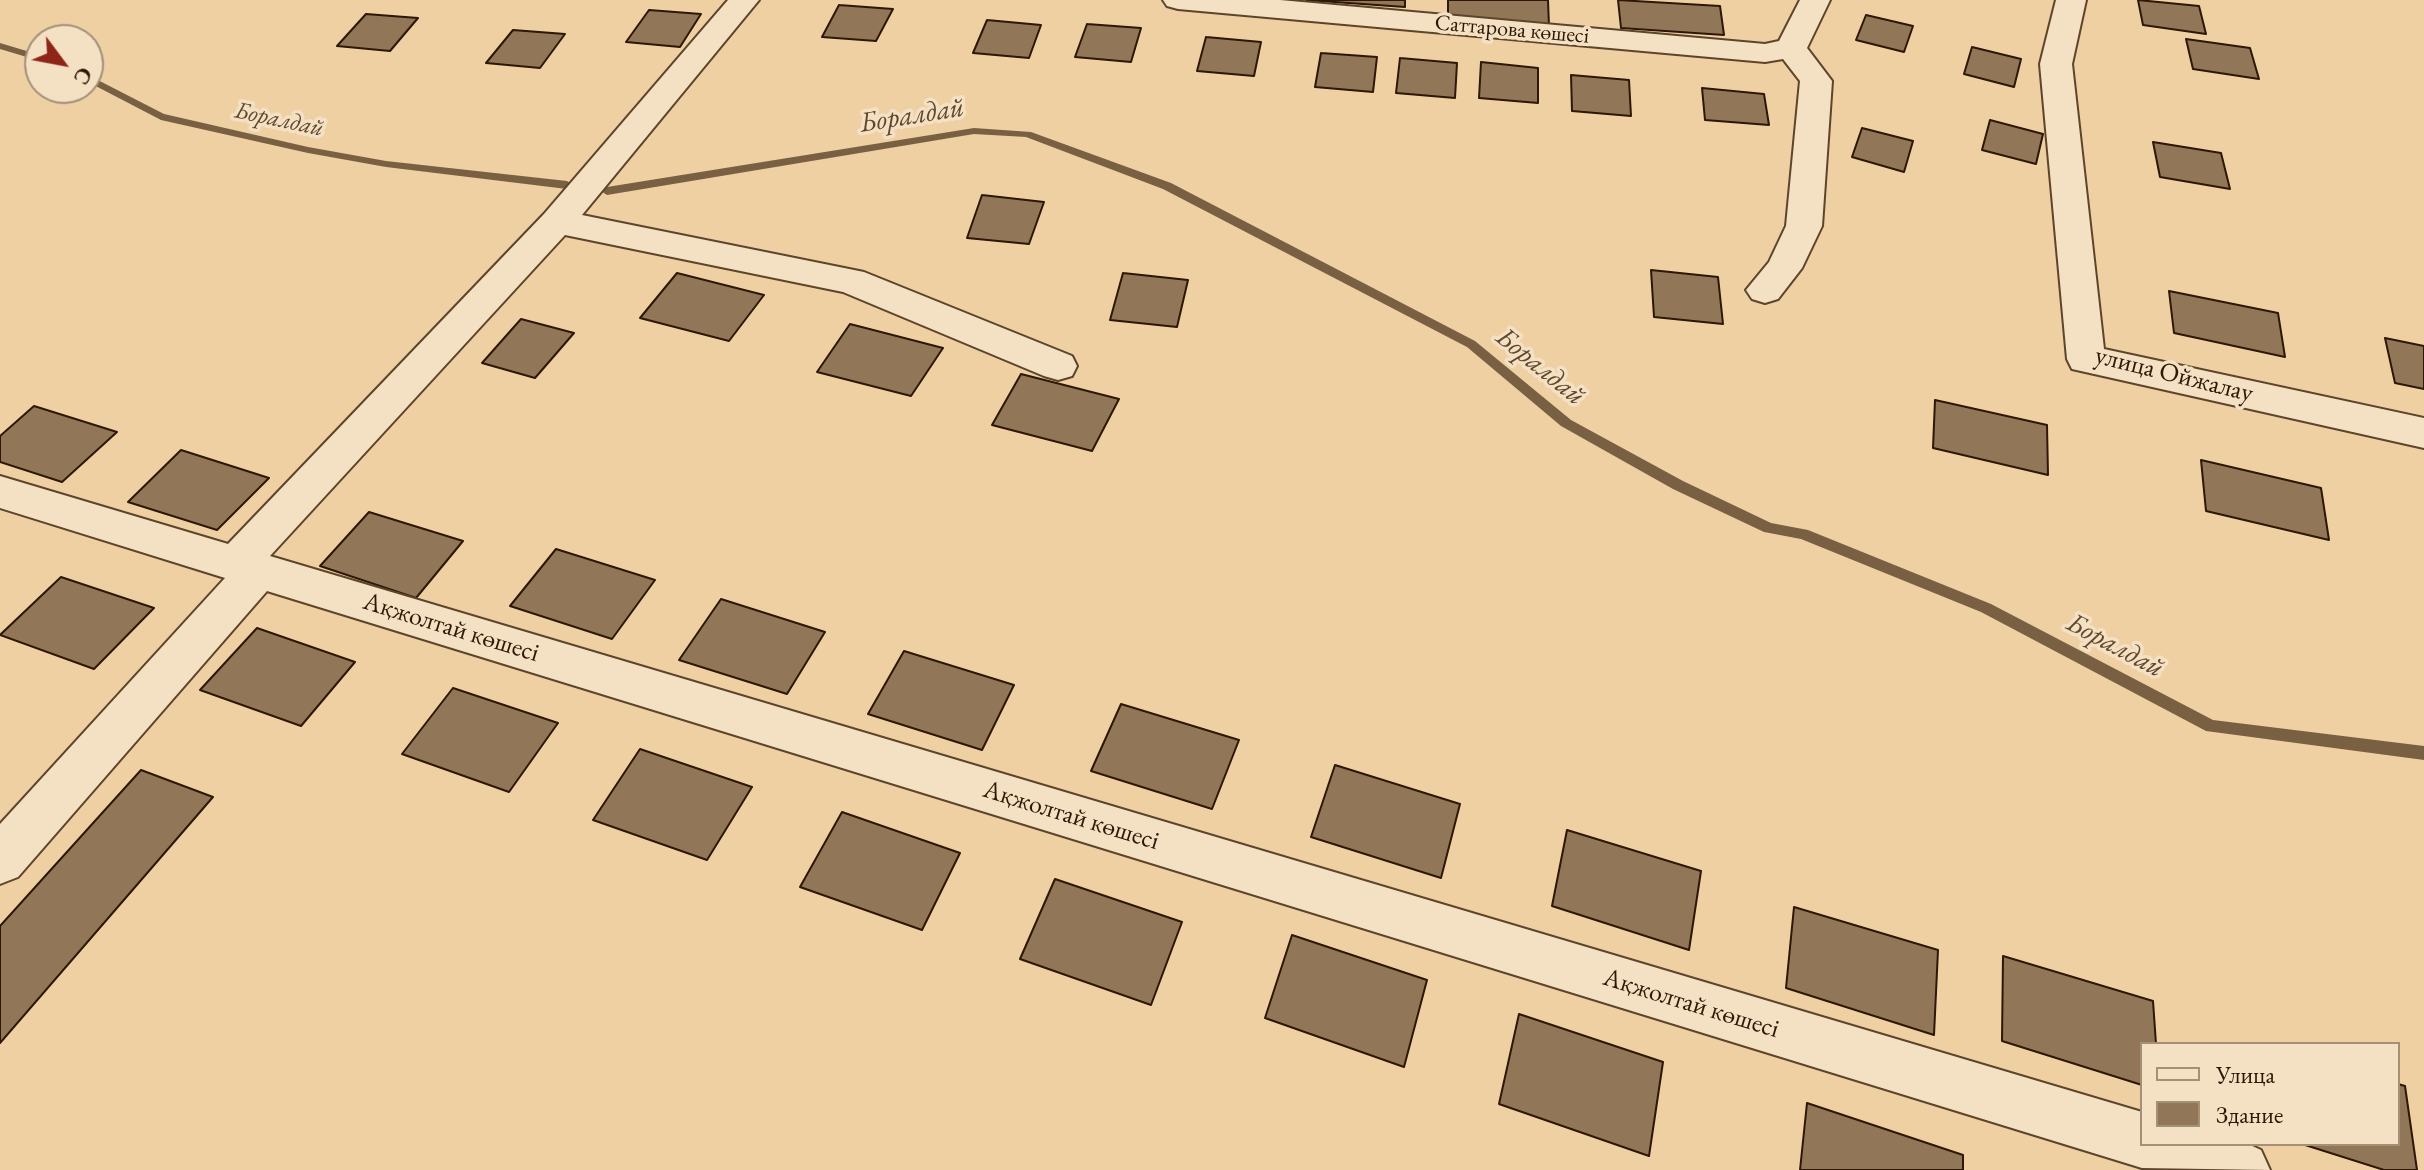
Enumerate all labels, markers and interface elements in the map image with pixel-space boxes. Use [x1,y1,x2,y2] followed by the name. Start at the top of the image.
[1434,10,1590,50] street label: Саттарова көшесі
[24,24,104,104] north arrow
[67,62,100,90] text: С
[858,91,966,141] water label: Боралдай
[232,97,326,143] water label: Боралдай
[1489,321,1591,413] water label: Боралдай
[2092,340,2256,410] street label: улица Ойжалау
[359,586,543,670] street label: Ақжолтай көшесі
[2061,607,2169,685] water label: Боралдай
[979,774,1163,858] street label: Ақжолтай көшесі
[1599,962,1783,1046] street label: Ақжолтай көшесі
[2140,1042,2400,1146] legend
[2216,1059,2275,1090] text: Улица
[2216,1099,2283,1130] text: Здание

